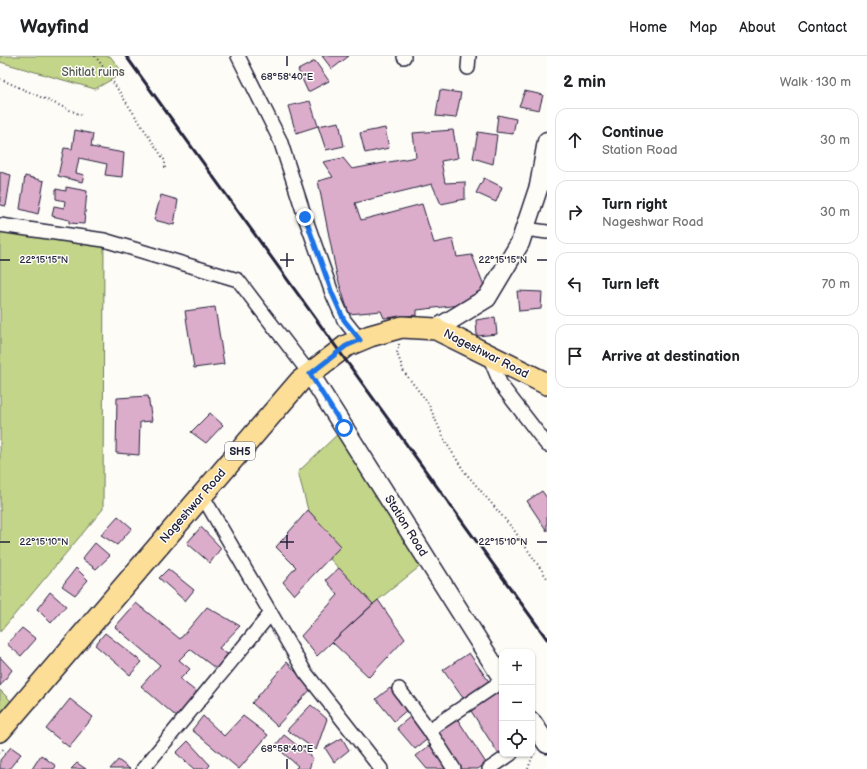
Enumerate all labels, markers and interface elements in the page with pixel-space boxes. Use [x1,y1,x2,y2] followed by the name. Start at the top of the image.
[20,16,89,39] text: Wayfind
[629,19,667,36] text: Home
[689,19,717,36] text: Map
[739,19,776,36] text: About
[798,19,847,36] text: Contact
[61,65,125,80] park label: Shitlat ruins
[261,71,314,83] text: 68°58'40"E
[563,72,606,92] text: 2 min
[780,74,851,90] text: Walk · 130 m
[602,123,664,142] text: Continue
[564,129,586,151] icon: ahead
[820,132,850,148] text: 30 m
[602,142,678,158] text: Station Road
[602,195,667,214] text: Turn right
[564,201,586,223] icon: right
[820,204,850,220] text: 30 m
[296,208,314,226] route end
[602,214,704,230] text: Nageshwar Road
[20,254,68,266] text: 22°15'15"N
[479,254,527,266] text: 22°15'15"N
[564,273,586,295] icon: left
[602,275,659,294] text: Turn left
[822,276,850,292] text: 70 m
[441,326,531,382] street label: Nageshwar Road
[564,345,586,367] icon: arrive
[602,347,740,366] text: Arrive at destination
[335,419,353,437] route start
[225,442,255,460] road number: SH5
[157,466,229,546] street label: Nageshwar Road
[381,492,431,560] street label: Station Road
[20,536,68,548] text: 22°15'10"N
[479,536,527,548] text: 22°15'10"N
[499,649,535,757] map controls
[499,649,535,685] button: +
[499,685,535,721] button: −
[499,721,535,757] button: locate
[261,743,314,755] text: 68°58'40"E

